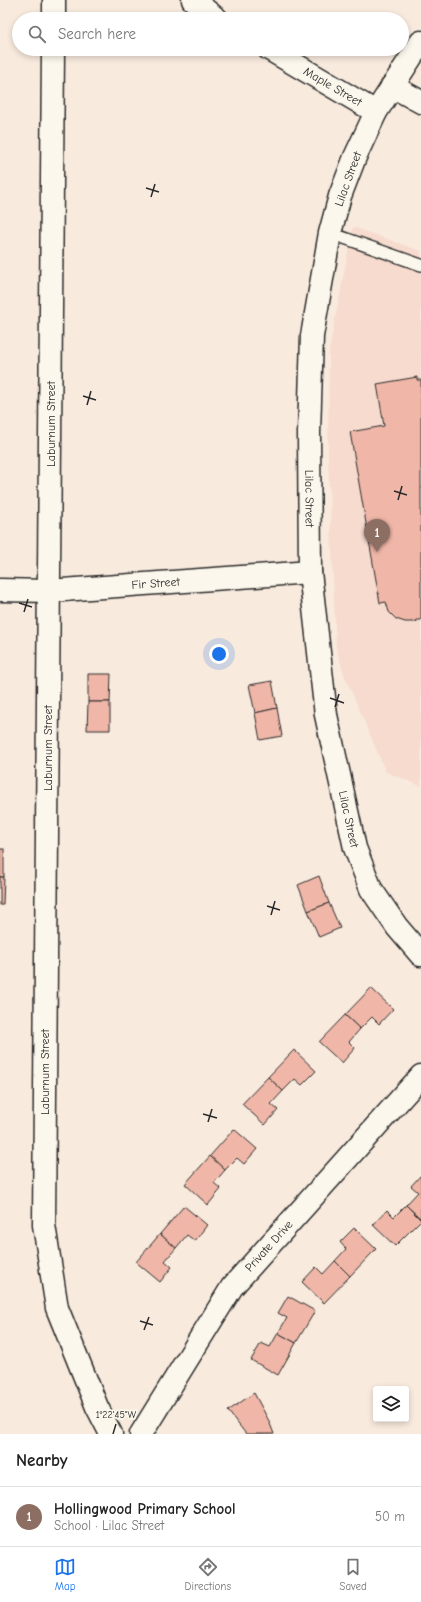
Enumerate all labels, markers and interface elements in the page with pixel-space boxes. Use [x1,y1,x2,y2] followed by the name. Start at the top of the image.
[12,12,409,56] search box
[26,23,48,45] icon: search
[58,25,136,43] text: Search here
[301,64,365,109] street label: Maple Street
[332,149,365,208] street label: Lilac Street
[44,380,58,467] street label: Laburnum Street
[302,470,317,528] street label: Lilac Street
[364,519,390,552] pin: 1
[131,574,181,592] street label: Fir Street
[209,644,229,664] your location
[41,704,55,791] street label: Laburnum Street
[336,789,362,849] street label: Lilac Street
[38,1028,52,1115] street label: Laburnum Street
[242,1217,295,1275] street label: Private Drive
[373,1386,409,1422] map controls
[373,1386,409,1422] button: layers
[96,1409,137,1421] text: 1°22'45"W
[16,1451,67,1470] text: Nearby
[54,1500,236,1518] text: Hollingwood Primary School
[26,1509,32,1524] text: 1
[375,1509,405,1524] text: 50 m
[54,1518,164,1533] text: School · Lilac Street
[54,1556,76,1593] tab: Map
[184,1556,231,1593] tab: Directions
[339,1556,367,1593] tab: Saved

